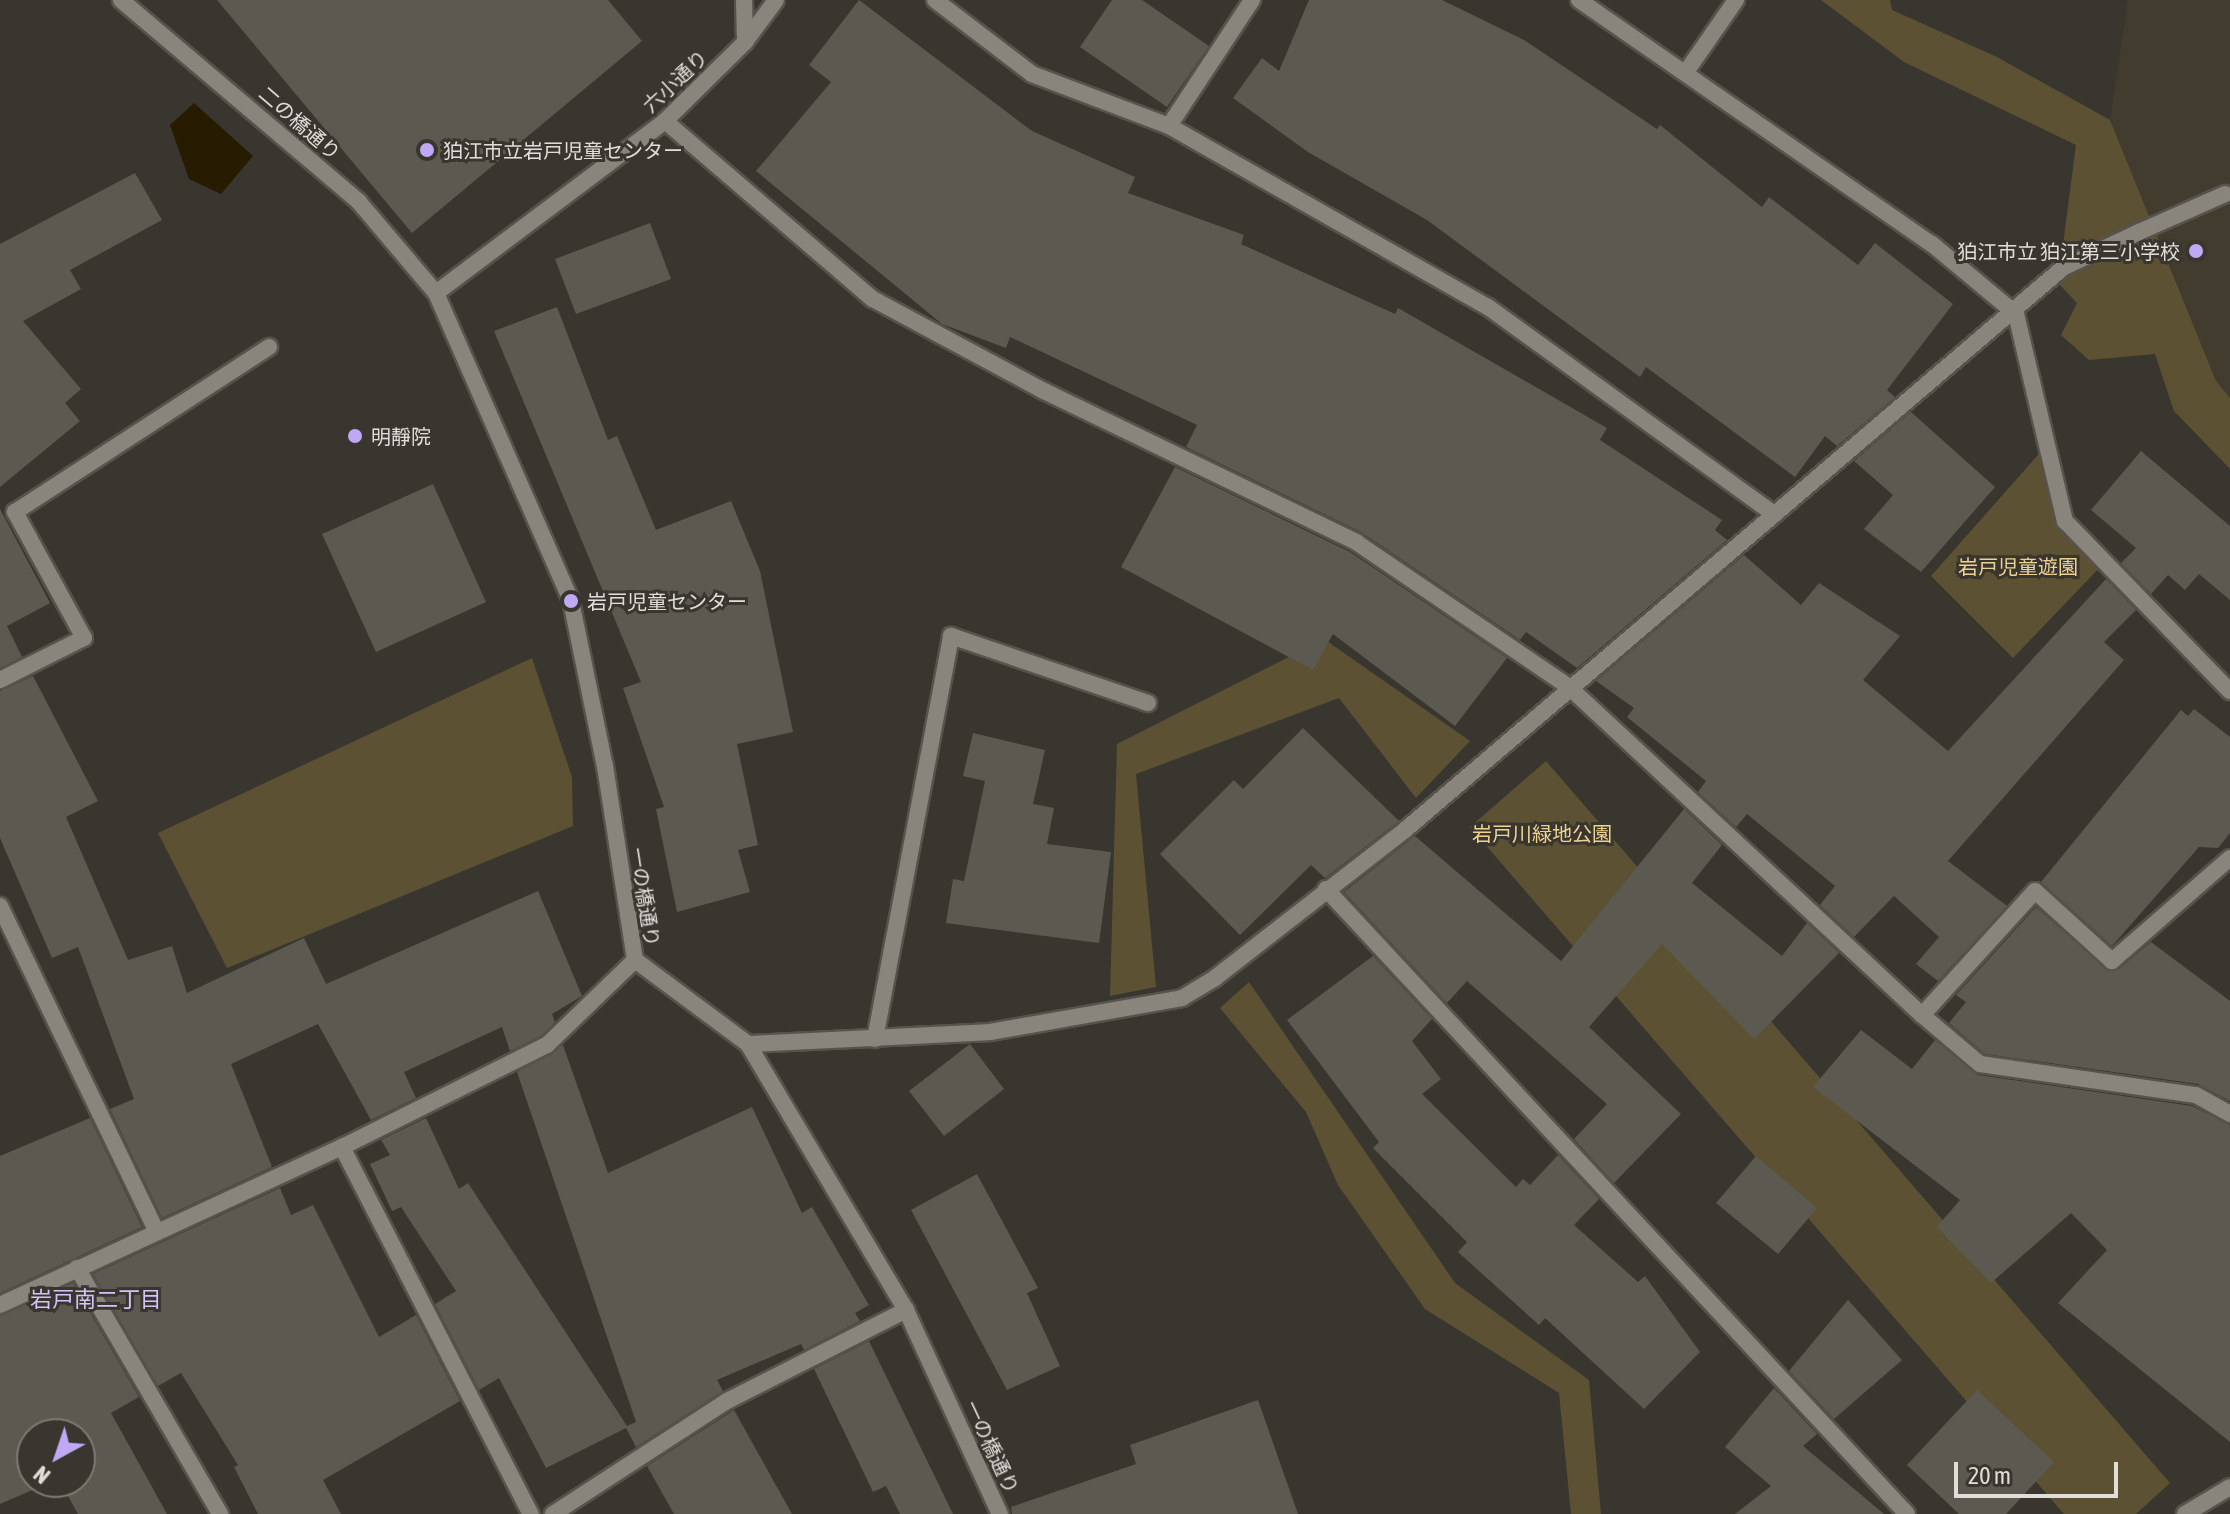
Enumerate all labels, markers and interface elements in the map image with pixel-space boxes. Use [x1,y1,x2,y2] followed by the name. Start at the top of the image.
[638,45,712,117] street label: 六小通り
[254,81,346,165] street label: 二の橋通り
[443,138,683,162] place label: 狛江市立岩戸児童センター
[418,141,436,159] marker: 狛江市立岩戸児童センター
[1957,239,2180,263] place label: 狛江市立 狛江第三小学校
[2187,242,2205,260] marker: 狛江市立 狛江第三小学校
[371,424,431,448] place label: 明靜院
[346,427,364,445] marker: 明靜院
[1958,554,2078,578] park label: 岩戸児童遊園
[587,589,747,613] place label: 岩戸児童センター
[562,592,580,610] marker: 岩戸児童センター
[1472,821,1612,845] park label: 岩戸川緑地公園
[625,846,665,948] street label: 一の橋通り
[30,1287,162,1313] district label: 岩戸南二丁目
[960,1397,1024,1497] street label: 一の橋通り
[16,1418,96,1498] north arrow
[1958,1446,2122,1496] scale bar
[29,1461,55,1489] text: N
[1968,1462,2011,1489] text: 20 m

